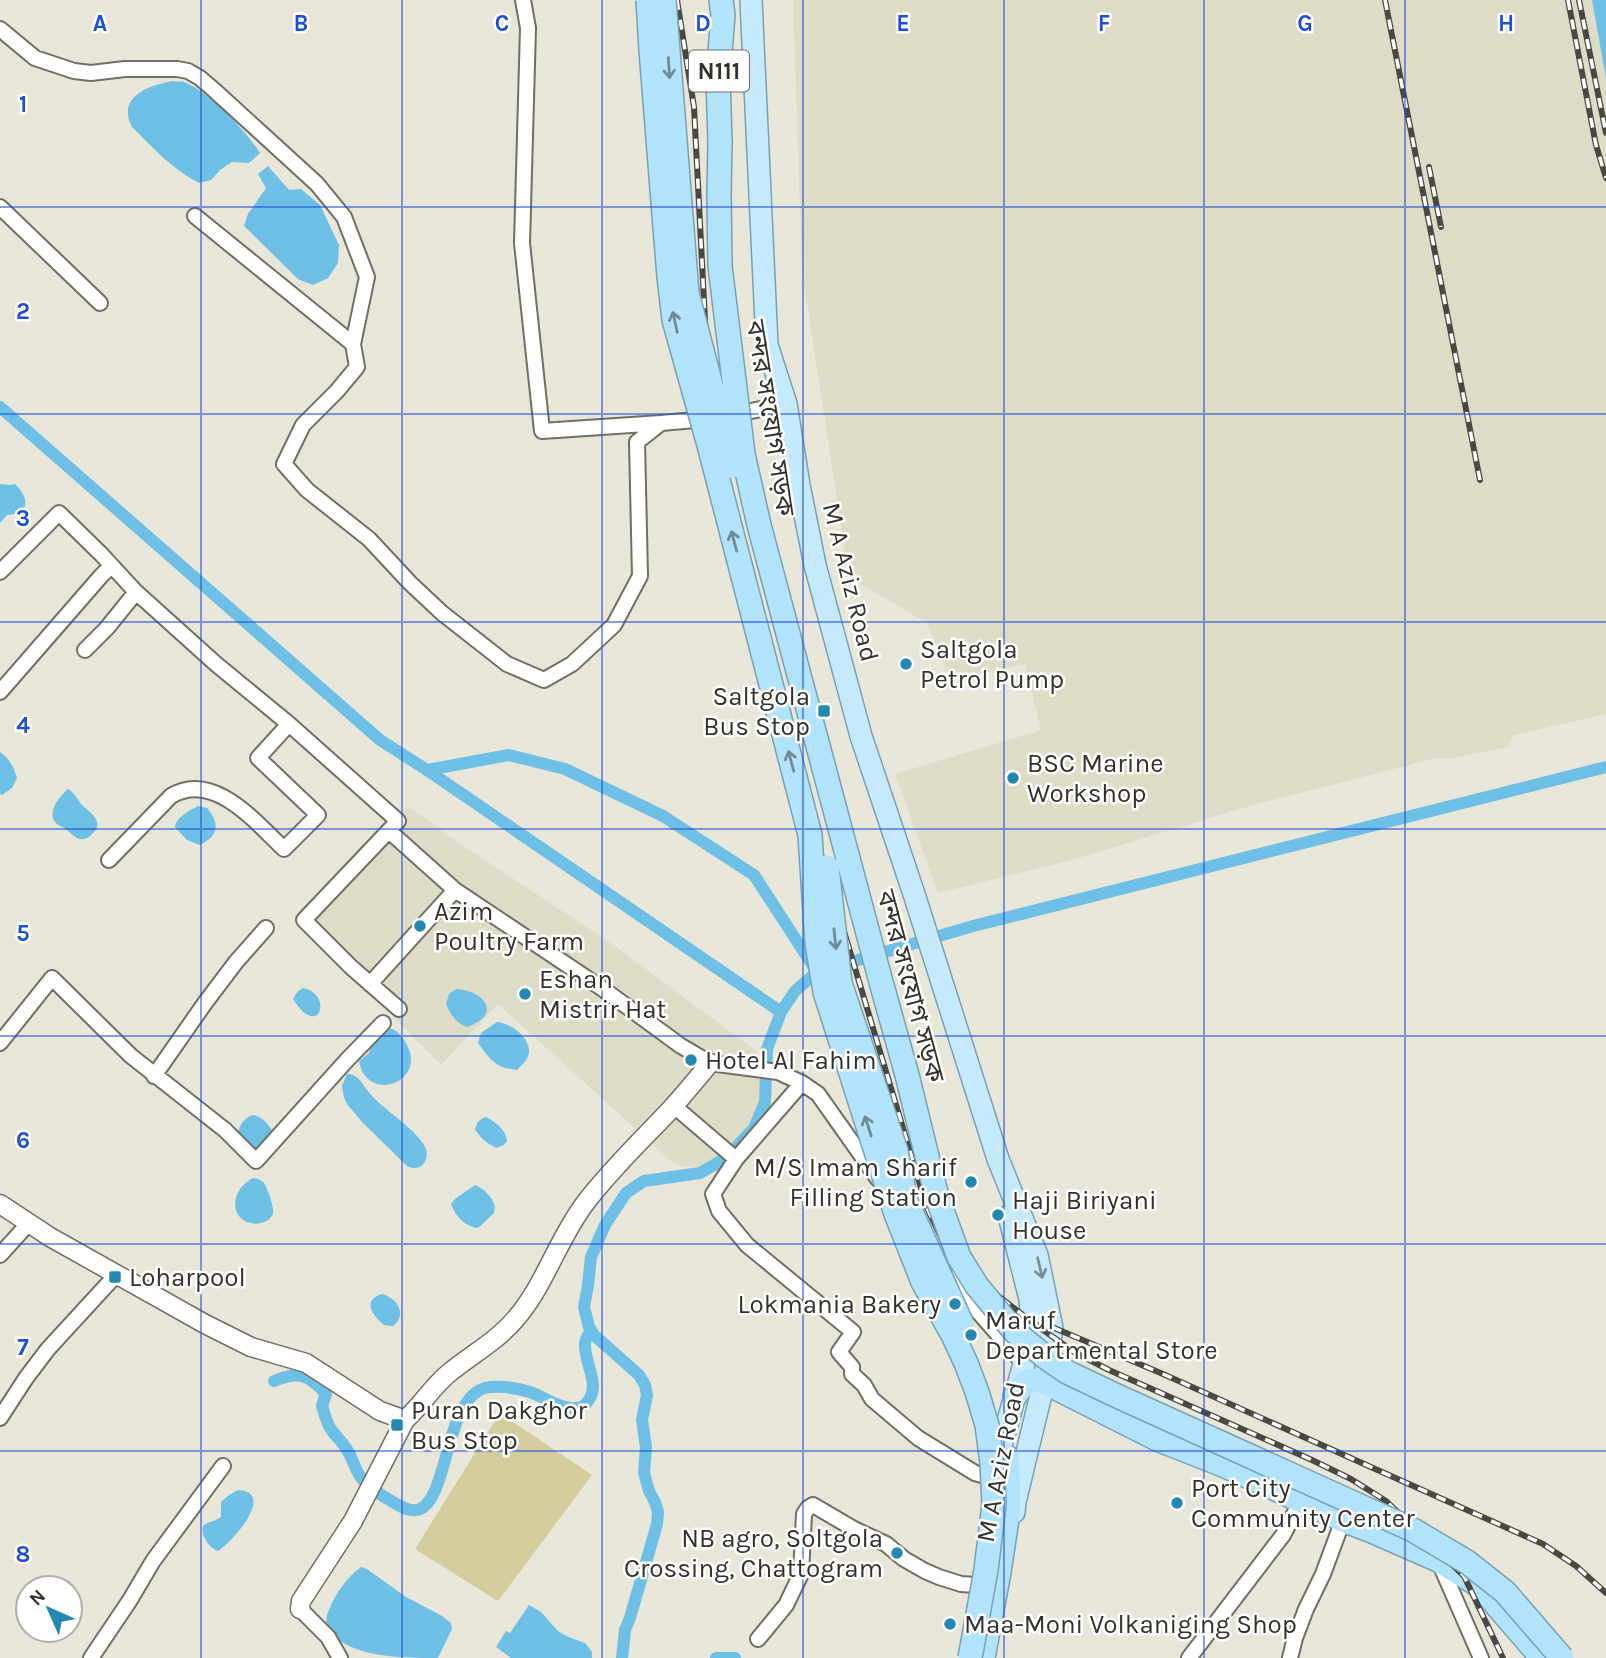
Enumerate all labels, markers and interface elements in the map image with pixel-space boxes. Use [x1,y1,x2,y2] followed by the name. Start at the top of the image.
[93,10,107,37] text: A
[294,10,308,37] text: B
[495,10,509,37] text: C
[695,10,711,37] text: D
[896,10,910,37] text: E
[1098,10,1110,37] text: F
[1297,10,1313,37] text: G
[1498,10,1514,37] text: H
[689,50,749,92] road number: N111
[663,56,676,79] one-way arrow
[19,91,27,118] text: 1
[16,298,30,325] text: 2
[668,311,681,333] one-way arrow
[740,317,801,519] street label: বন্দর সংযোগ সড়ক
[816,499,885,665] street label: M A Aziz Road
[16,505,30,532] text: 3
[727,530,740,553] one-way arrow
[920,634,1064,695] place label: Saltgola Petrol Pump
[898,656,914,672] marker: Saltgola Petrol Pump
[703,681,810,742] place label: Saltgola Bus Stop
[816,703,832,719] marker: Saltgola Bus Stop
[16,712,30,739] text: 4
[1027,748,1164,809] place label: BSC Marine Workshop
[784,751,797,773] one-way arrow
[1005,770,1021,786] marker: BSC Marine Workshop
[870,885,951,1087] street label: বন্দর সংযোগ সড়ক
[434,896,584,957] place label: Azim Poultry Farm
[412,918,428,934] marker: Azim Poultry Farm
[16,920,30,947] text: 5
[829,927,842,950] one-way arrow
[539,964,667,1025] place label: Eshan Mistrir Hat
[517,986,533,1002] marker: Eshan Mistrir Hat
[705,1045,877,1076] place label: Hotel Al Fahim
[683,1052,699,1068] marker: Hotel Al Fahim
[861,1115,874,1137] one-way arrow
[16,1127,30,1154] text: 6
[754,1152,958,1213] place label: M/S Imam Sharif Filling Station
[963,1174,979,1190] marker: M/S Imam Sharif Filling Station
[1012,1185,1157,1246] place label: Haji Biriyani House
[990,1207,1006,1223] marker: Haji Biriyani House
[1033,1256,1047,1279] one-way arrow
[129,1262,246,1293] place label: Loharpool
[107,1269,123,1285] marker: Loharpool
[737,1289,941,1320] place label: Lokmania Bakery
[947,1296,963,1312] marker: Lokmania Bakery
[985,1305,1218,1366] place label: Maruf Departmental Store
[963,1327,979,1343] marker: Maruf Departmental Store
[17,1334,29,1361] text: 7
[970,1379,1031,1545] street label: M A Aziz Road
[411,1395,587,1456] place label: Puran Dakghor Bus Stop
[389,1417,405,1433] marker: Puran Dakghor Bus Stop
[1191,1473,1415,1534] place label: Port City Community Center
[1169,1495,1185,1511] marker: Port City Community Center
[624,1523,883,1584] place label: NB agro, Soltgola Crossing, Chattogram
[16,1541,30,1568] text: 8
[889,1545,905,1561] marker: NB agro, Soltgola Crossing, Chattogram
[14,1574,84,1644] north arrow
[25,1585,50,1610] text: N
[964,1609,1297,1640] place label: Maa-Moni Volkaniging Shop
[942,1616,958,1632] marker: Maa-Moni Volkaniging Shop

